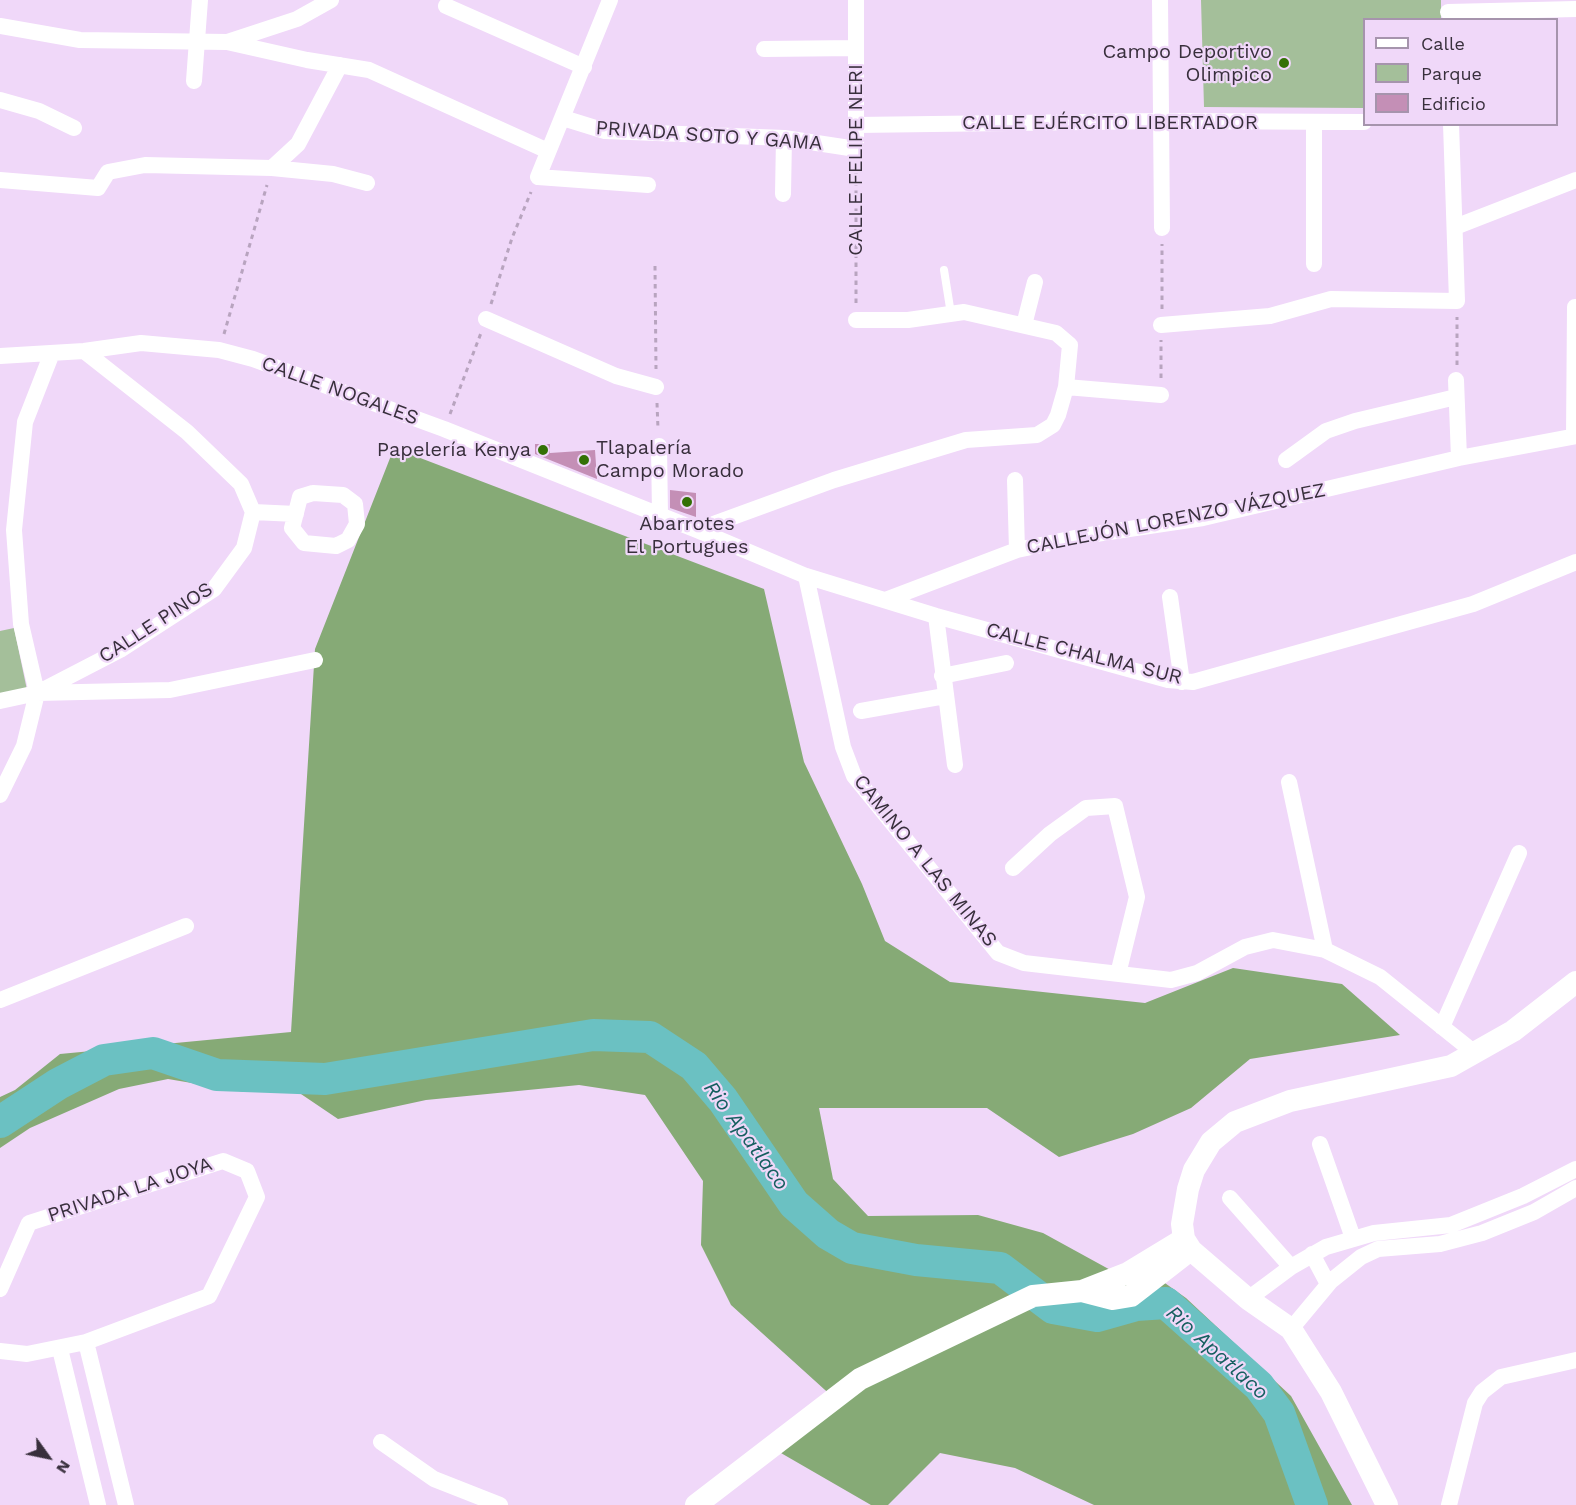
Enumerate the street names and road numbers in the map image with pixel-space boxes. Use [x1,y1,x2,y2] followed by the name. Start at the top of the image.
[844,64,868,256] street label: CALLE FELIPE NERI
[962,111,1258,135] street label: CALLE EJÉRCITO LIBERTADOR
[595,116,823,156] street label: PRIVADA SOTO Y GAMA
[258,351,422,431] street label: CALLE NOGALES
[1024,478,1328,560] street label: CALLEJÓN LORENZO VÁZQUEZ
[95,577,217,669] street label: CALLE PINOS
[983,618,1185,690] street label: CALLE CHALMA SUR
[848,770,1002,952] street label: CAMINO A LAS MINAS
[45,1152,215,1228] street label: PRIVADA LA JOYA

